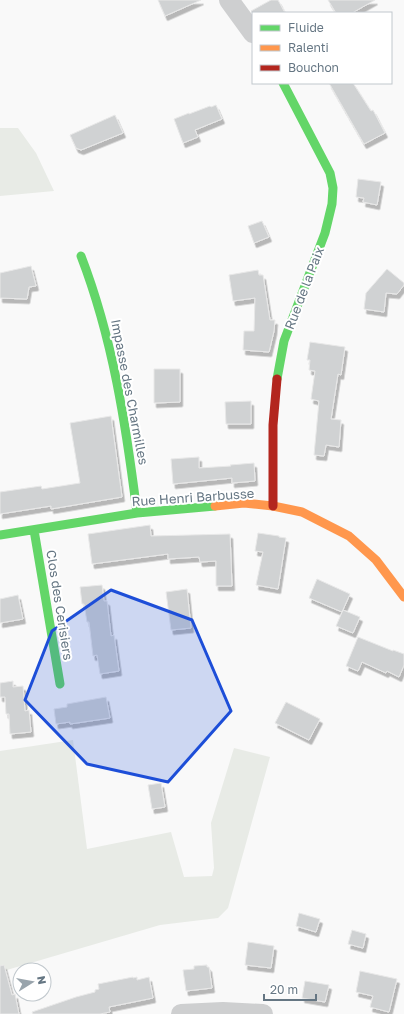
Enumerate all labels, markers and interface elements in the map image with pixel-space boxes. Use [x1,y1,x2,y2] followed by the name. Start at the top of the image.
[252,12,392,84] legend
[288,20,324,35] text: Fluide
[288,40,329,55] text: Ralenti
[288,60,339,75] text: Bouchon
[281,244,327,332] street label: Rue de la Paix
[108,318,152,466] street label: Impasse des Charmilles
[131,485,255,509] street label: Rue Henri Barbusse
[43,549,77,661] street label: Clos des Cerisiers
[12,962,52,1002] north arrow
[35,975,49,985] text: N
[264,976,316,1002] scale bar
[270,982,298,997] text: 20 m

